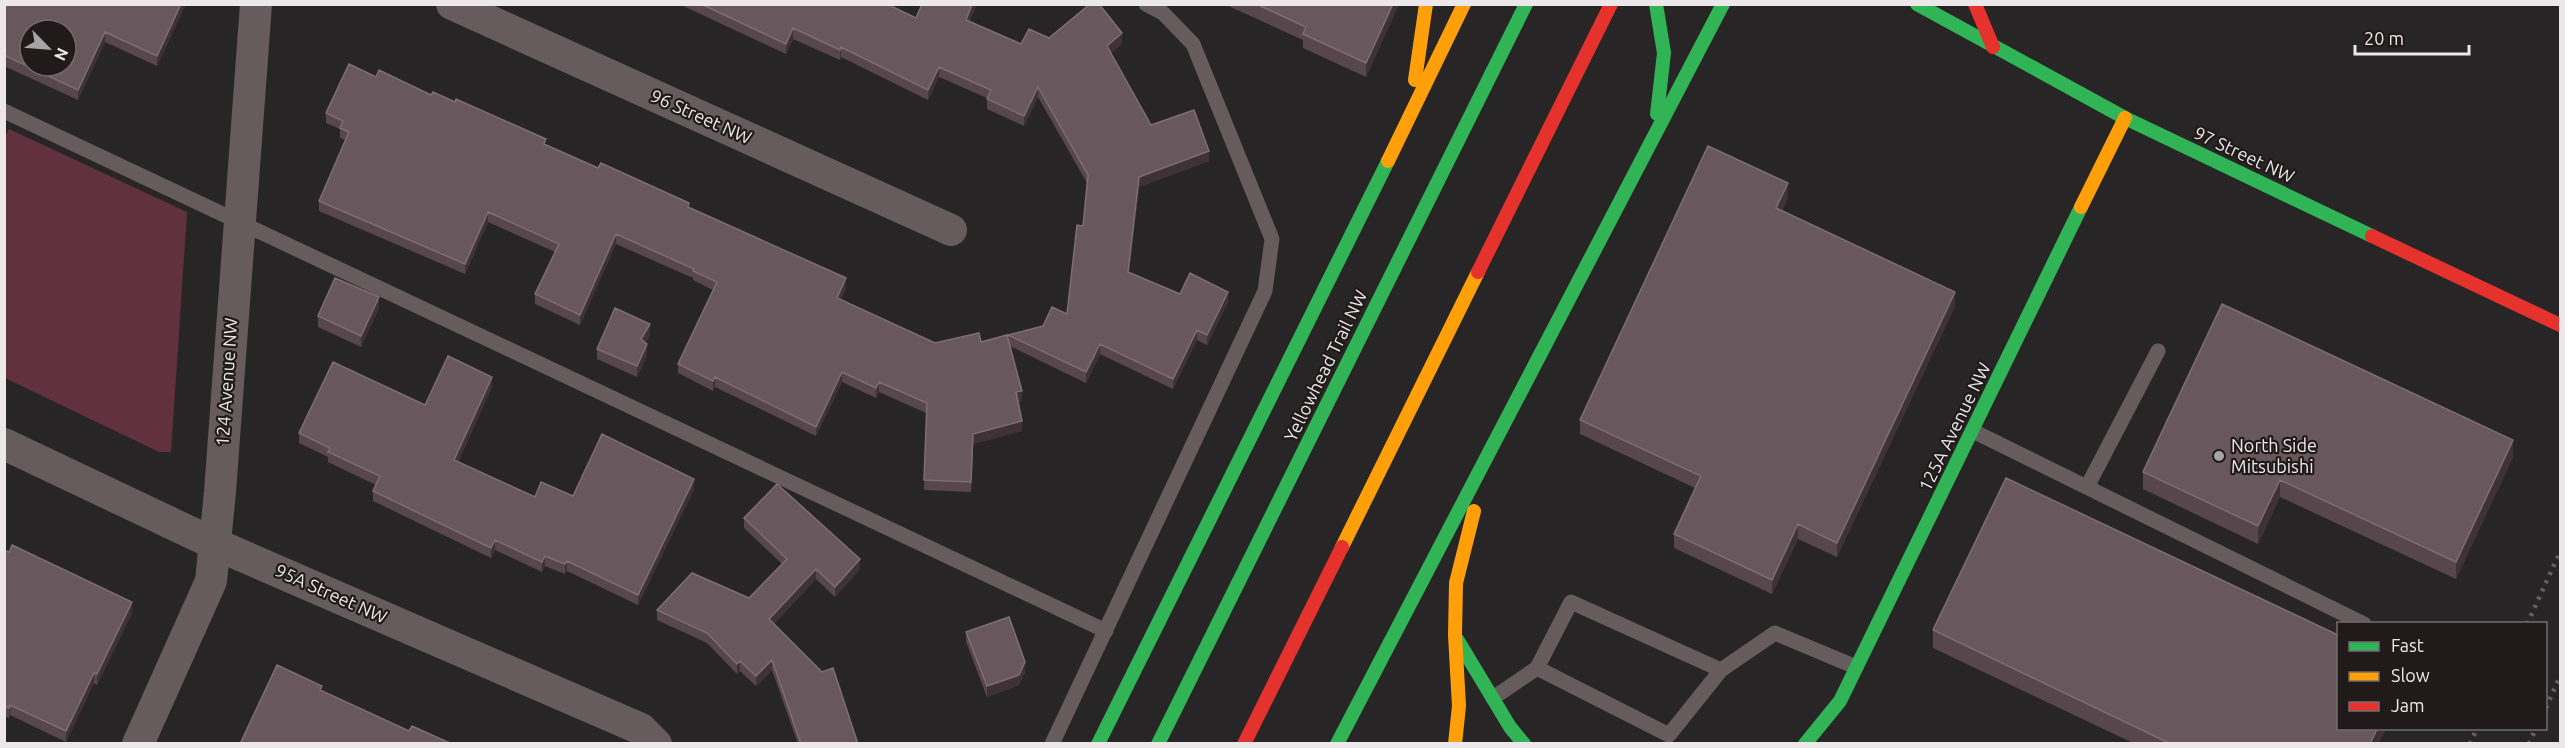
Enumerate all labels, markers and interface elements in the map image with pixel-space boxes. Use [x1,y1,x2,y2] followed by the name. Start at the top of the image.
[18,18,78,78] north arrow
[2355,18,2469,56] scale bar
[2364,28,2404,48] text: 20 m
[51,45,72,64] text: N
[648,85,755,147] street label: 96 Street NW
[2191,122,2298,186] street label: 97 Street NW
[1280,286,1371,444] street label: Yellowhead Trail NW
[212,317,240,447] street label: 124 Avenue NW
[1914,359,1994,494] street label: 125A Avenue NW
[2231,435,2317,476] place label: North Side Mitsubishi
[2212,449,2226,463] marker: North Side Mitsubishi
[273,560,391,627] street label: 95A Street NW
[2337,622,2547,730] legend
[2391,635,2424,655] text: Fast
[2391,665,2430,685] text: Slow
[2391,695,2425,715] text: Jam

